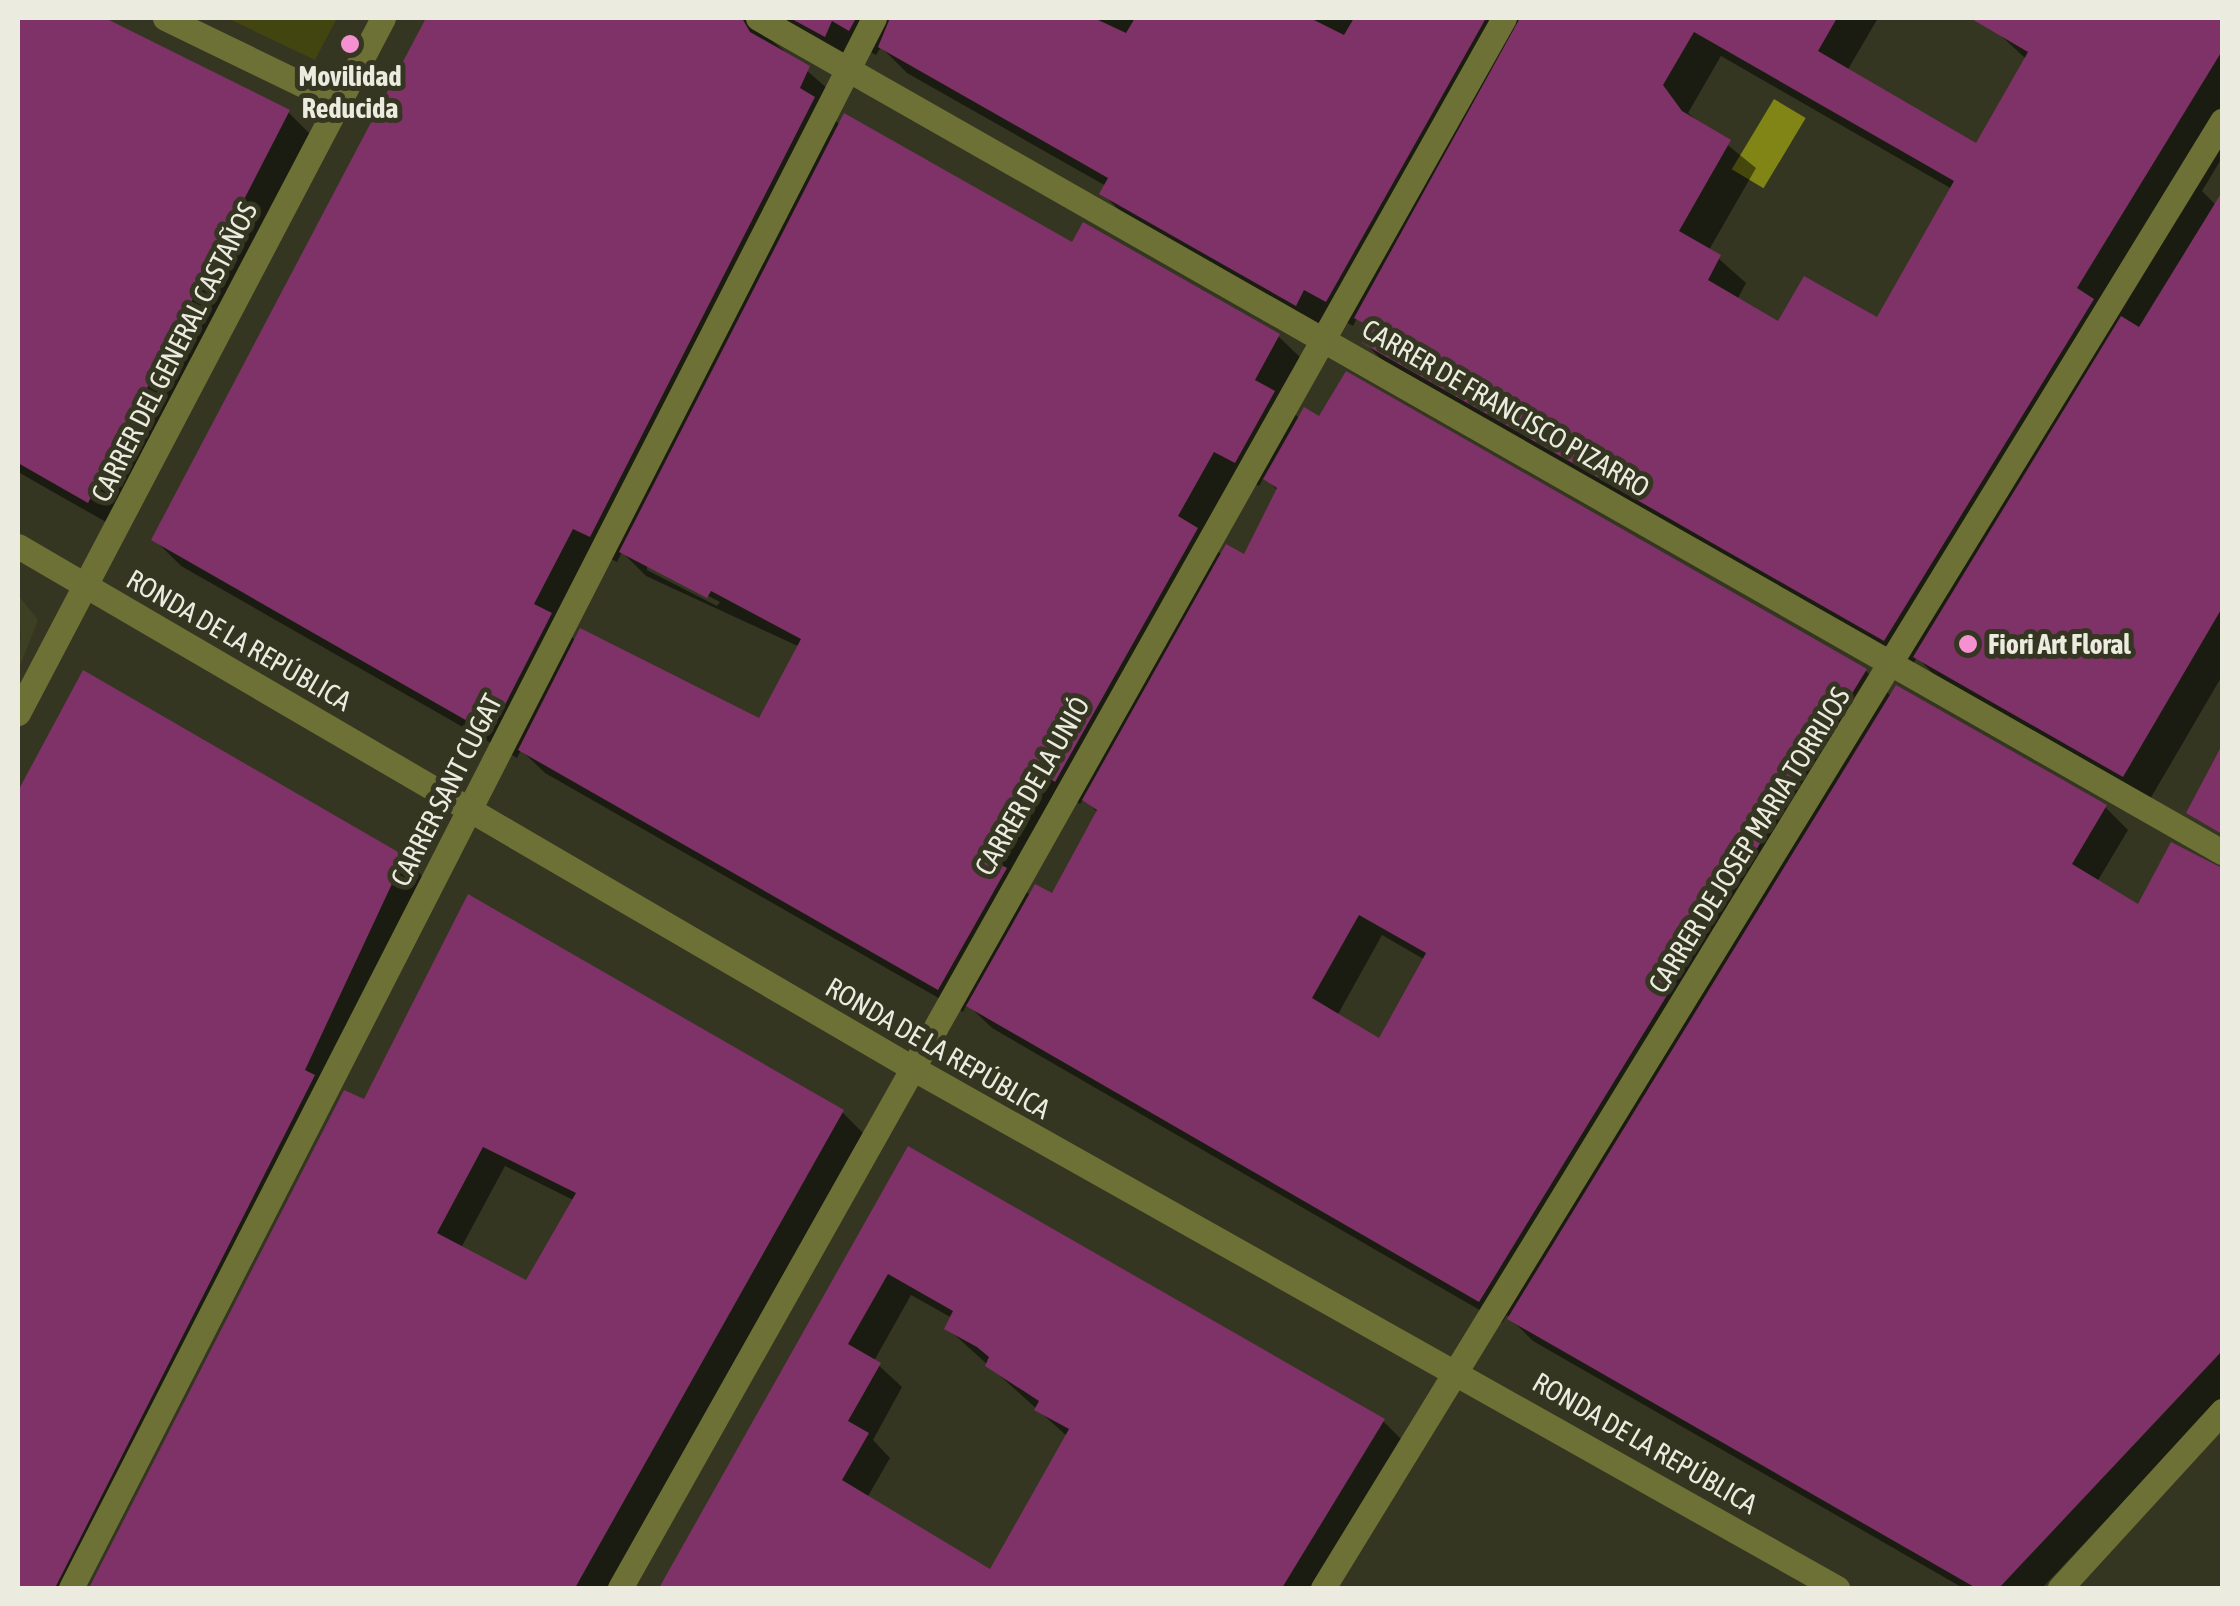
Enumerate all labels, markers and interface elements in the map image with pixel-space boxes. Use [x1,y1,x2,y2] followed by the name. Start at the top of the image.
[339,33,361,55] marker: Movilidad Reducida
[298,59,402,125] place label: Movilidad Reducida
[84,197,264,507] street label: CARRER DEL GENERAL CASTAÑOS
[1356,312,1656,504] street label: CARRER DE FRANCISCO PIZARRO
[121,562,357,718] street label: RONDA DE LA REPÚBLICA
[1988,627,2131,661] place label: Fiori Art Floral
[1957,633,1979,655] marker: Fiori Art Floral
[1641,681,1857,999] street label: CARRER DE JOSEP MARIA TORRIJOS
[383,688,509,892] street label: CARRER SANT CUGAT
[967,691,1097,881] street label: CARRER DE LA UNIÓ
[820,970,1056,1126] street label: RONDA DE LA REPÚBLICA
[1527,1365,1763,1521] street label: RONDA DE LA REPÚBLICA

